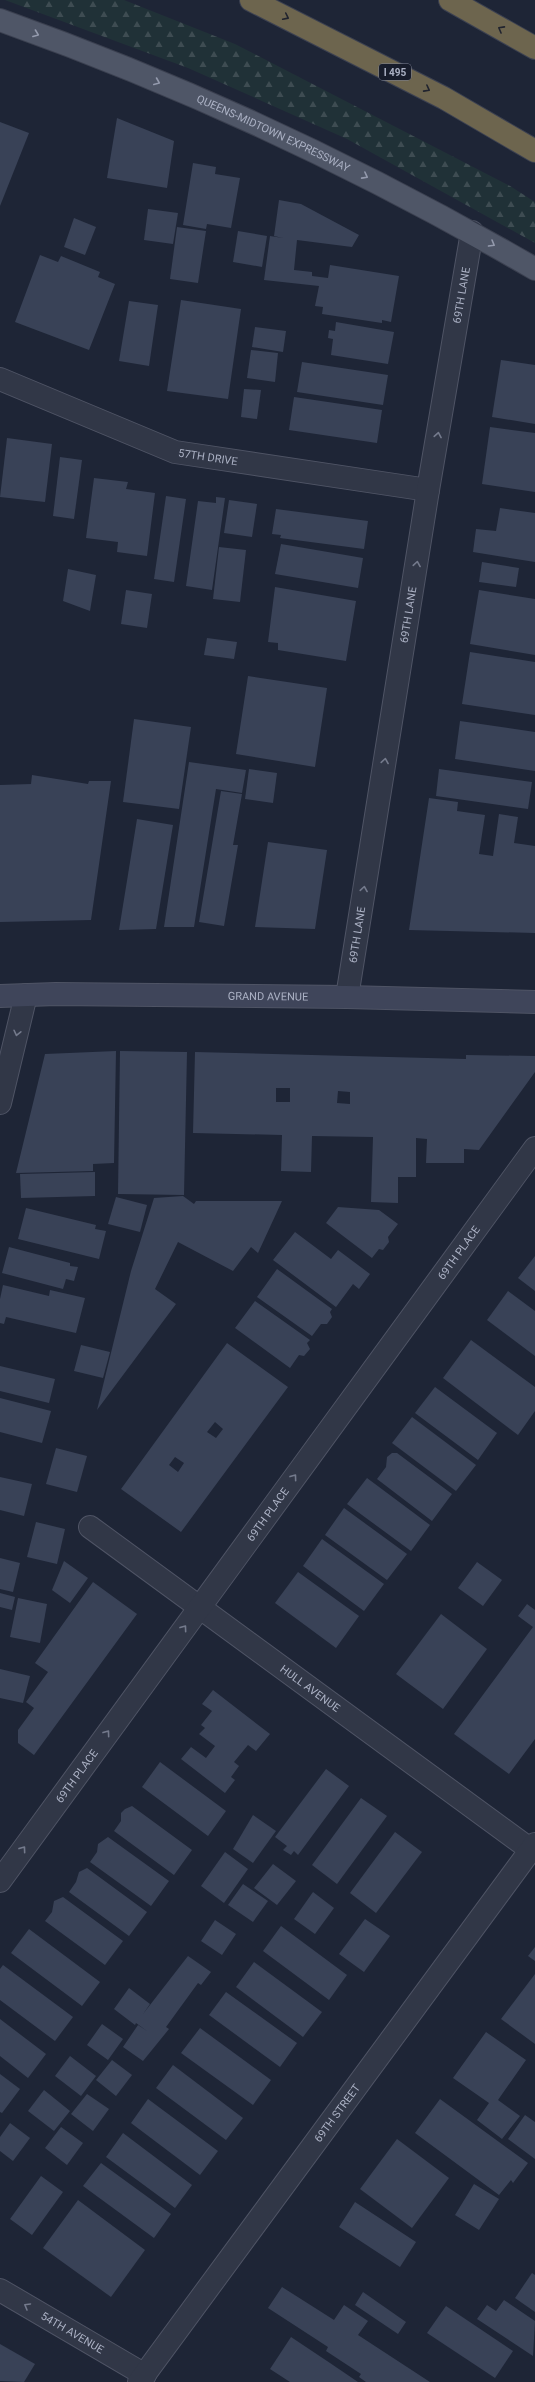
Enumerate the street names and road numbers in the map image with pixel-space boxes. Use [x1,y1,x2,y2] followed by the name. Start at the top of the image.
[379,64,411,80] road number: I 495
[195,92,353,175] street label: QUEENS-MIDTOWN EXPRESSWAY
[450,266,472,324] street label: 69TH LANE
[177,446,239,468] street label: 57TH DRIVE
[397,586,419,644] street label: 69TH LANE
[346,906,368,964] street label: 69TH LANE
[228,989,308,1003] street label: GRAND AVENUE
[435,1223,483,1282] street label: 69TH PLACE
[244,1485,292,1544] street label: 69TH PLACE
[278,1662,343,1714] street label: HULL AVENUE
[53,1747,100,1805] street label: 69TH PLACE
[311,2081,363,2145] street label: 69TH STREET
[39,2309,106,2356] street label: 54TH AVENUE

